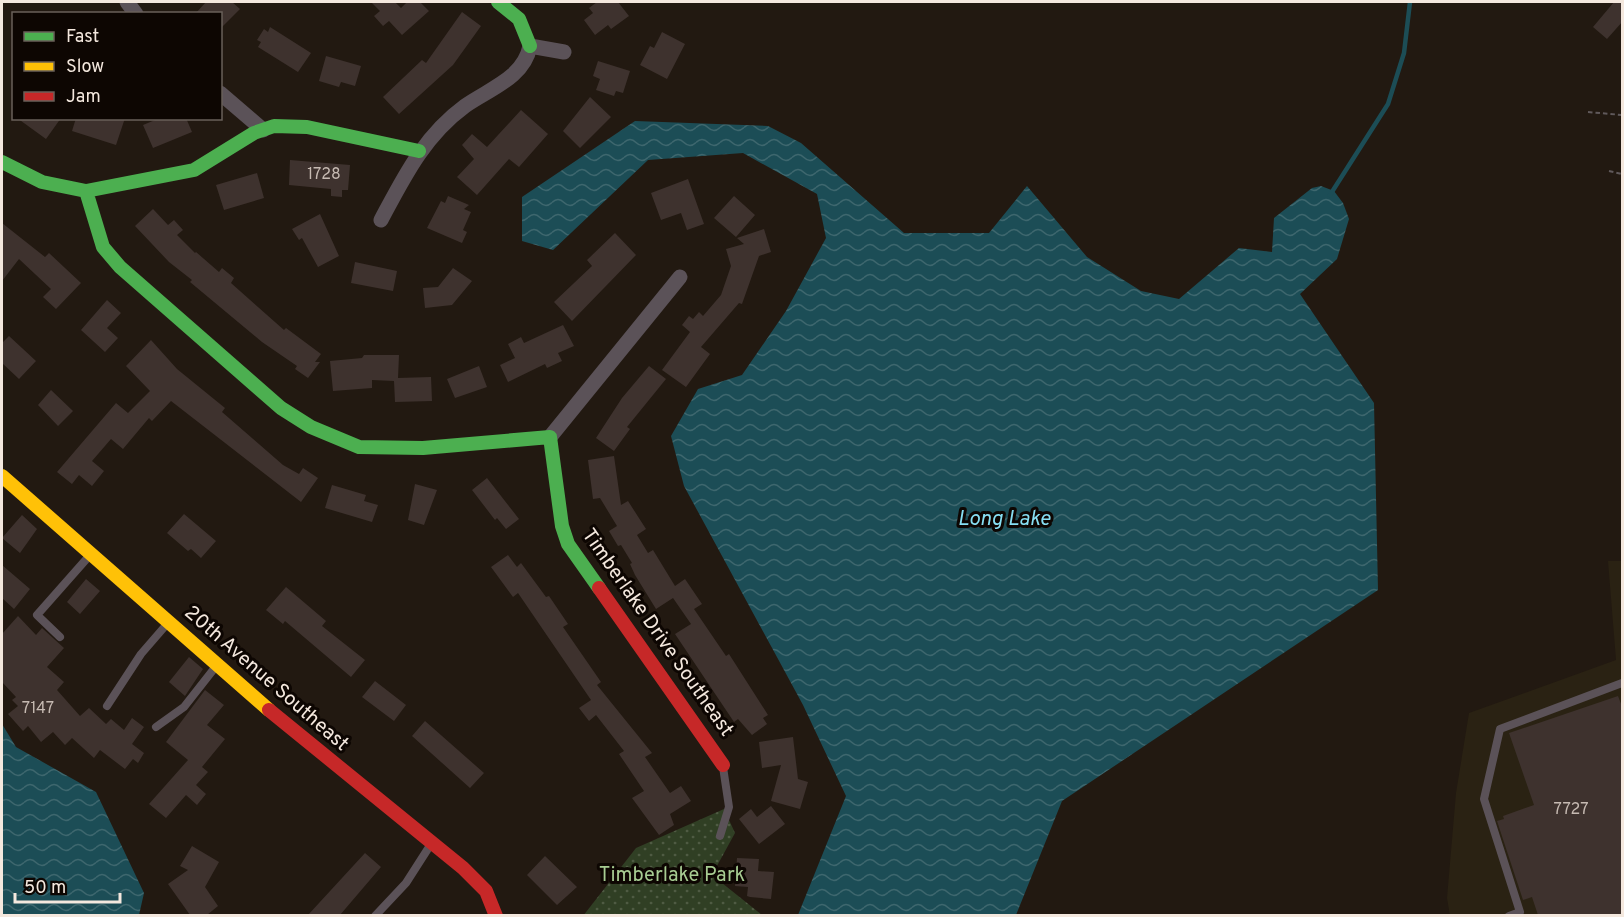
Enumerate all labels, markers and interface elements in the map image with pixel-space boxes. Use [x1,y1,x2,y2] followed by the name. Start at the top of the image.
[12,12,222,120] legend
[66,26,99,49] text: Fast
[66,56,104,79] text: Slow
[66,86,101,109] text: Jam
[307,165,341,185] house number: 1728
[958,506,1052,533] water label: Long Lake
[575,524,739,742] street label: Timberlake Drive Southeast
[178,600,354,758] street label: 20th Avenue Southeast
[22,699,54,719] house number: 7147
[1553,800,1589,820] house number: 7727
[599,863,745,889] park label: Timberlake Park
[15,866,120,904] scale bar
[24,877,66,900] text: 50 m

